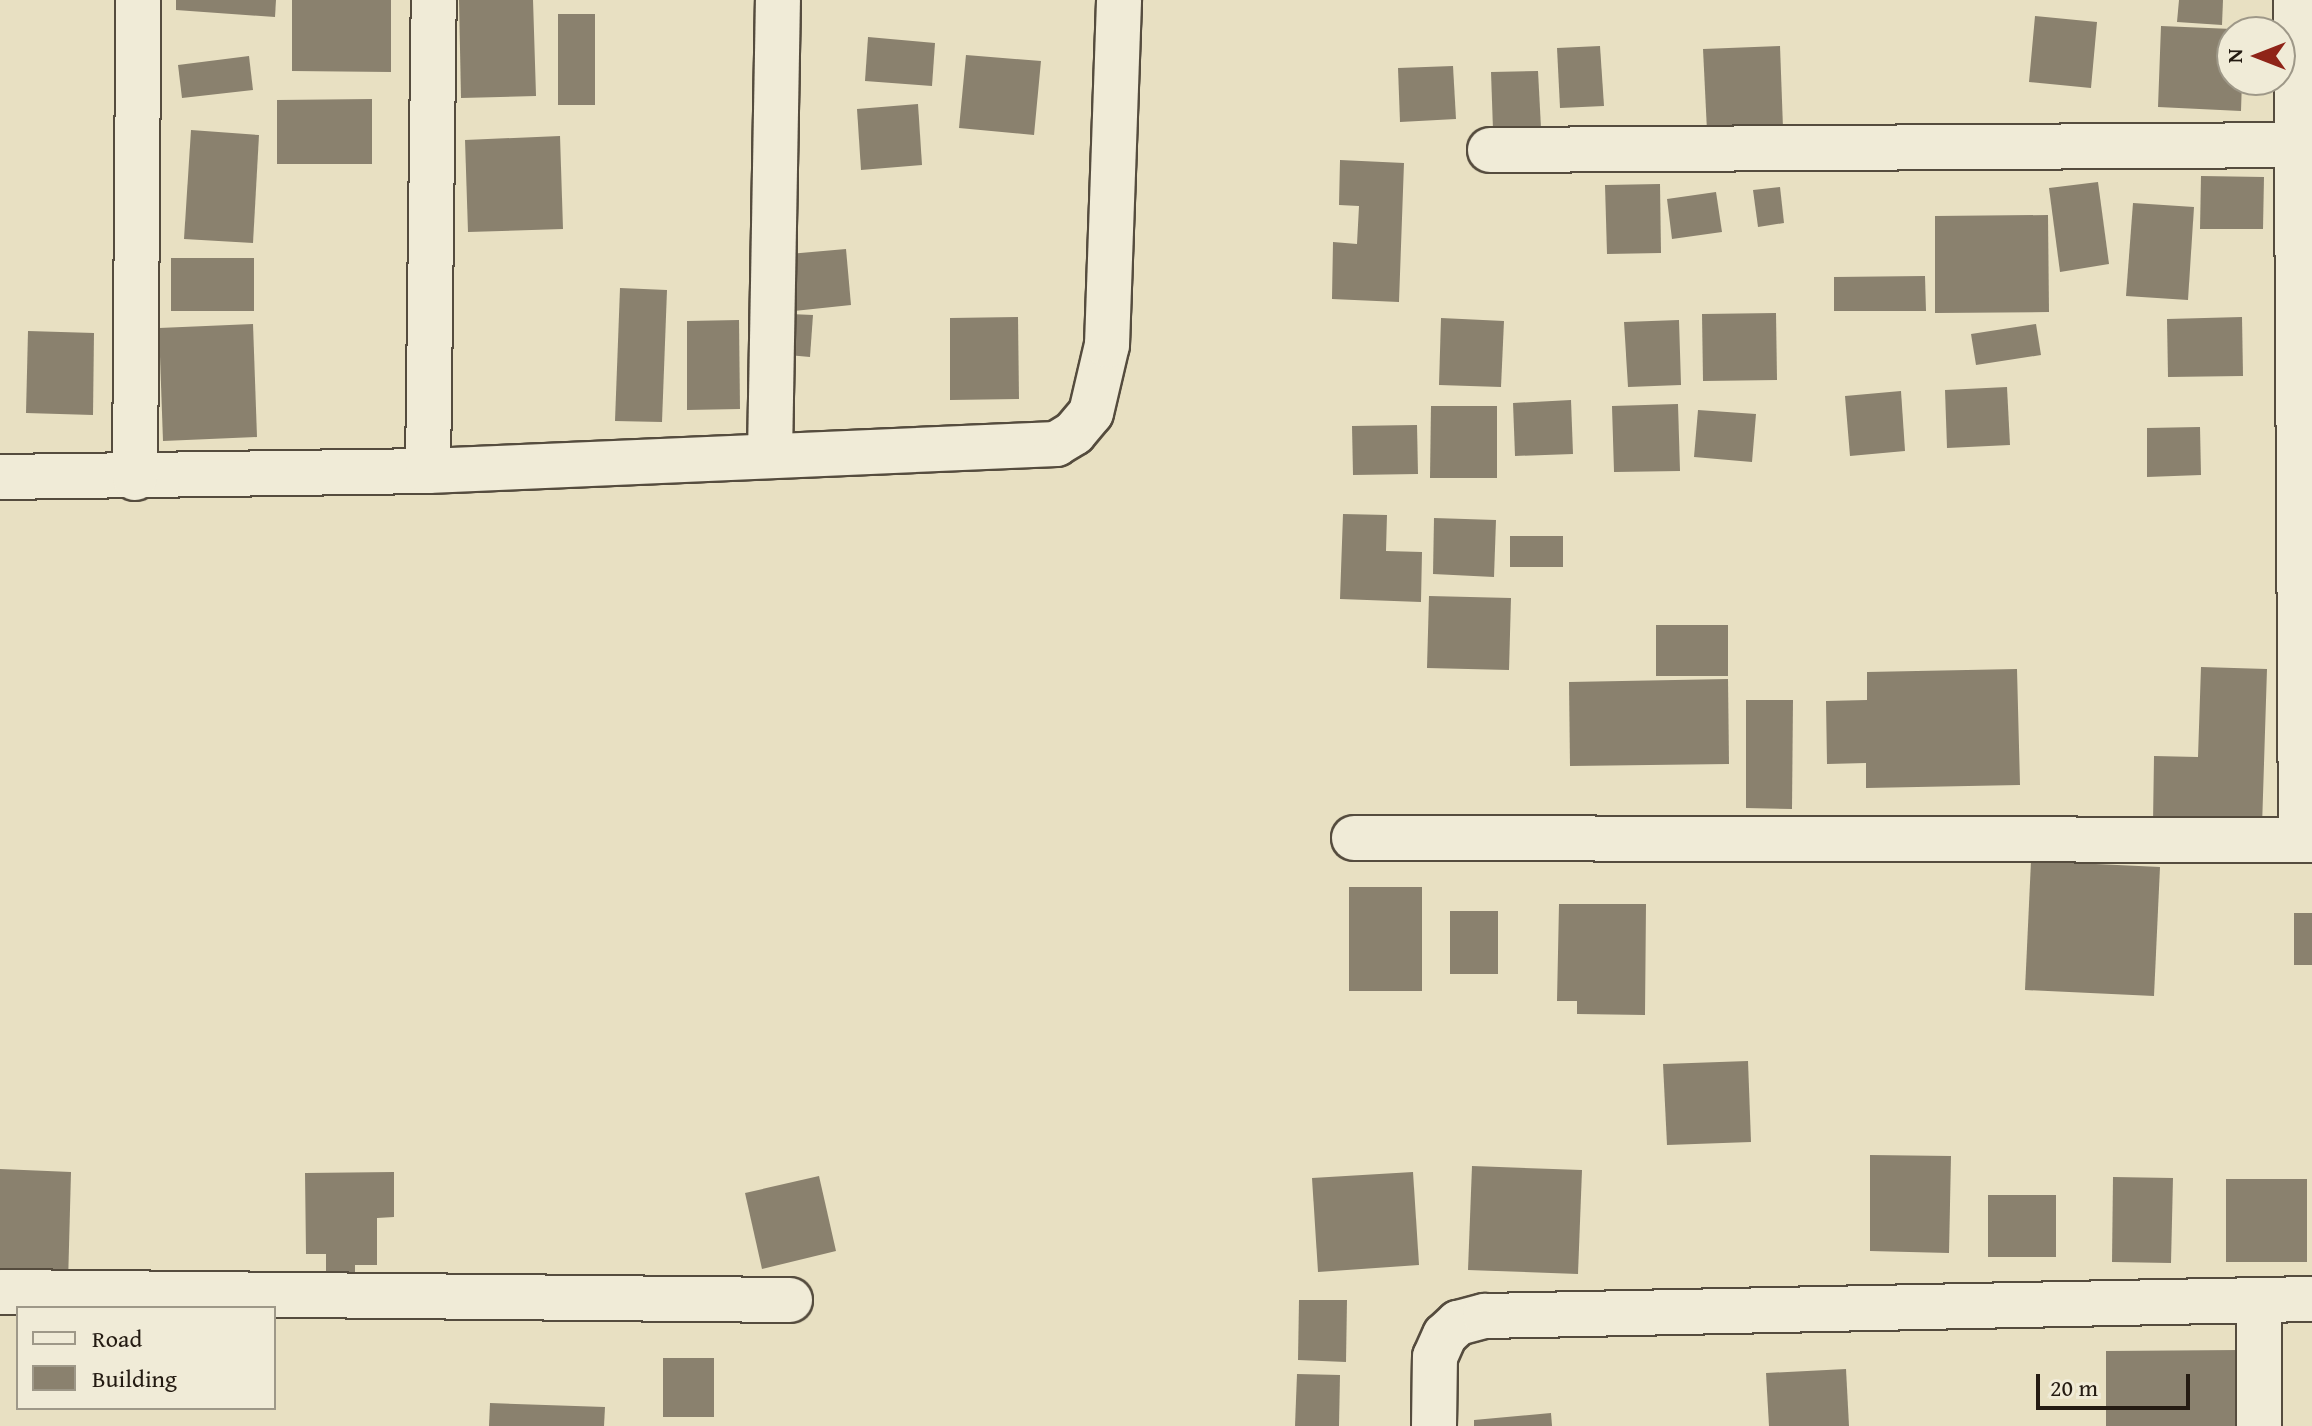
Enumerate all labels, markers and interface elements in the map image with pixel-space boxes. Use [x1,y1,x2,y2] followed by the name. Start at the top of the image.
[2216,16,2296,96] north arrow
[2218,49,2250,63] text: N
[16,1306,276,1410] legend
[92,1321,142,1356] text: Road
[2040,1358,2194,1408] scale bar
[92,1361,177,1396] text: Building
[2050,1370,2098,1405] text: 20 m

